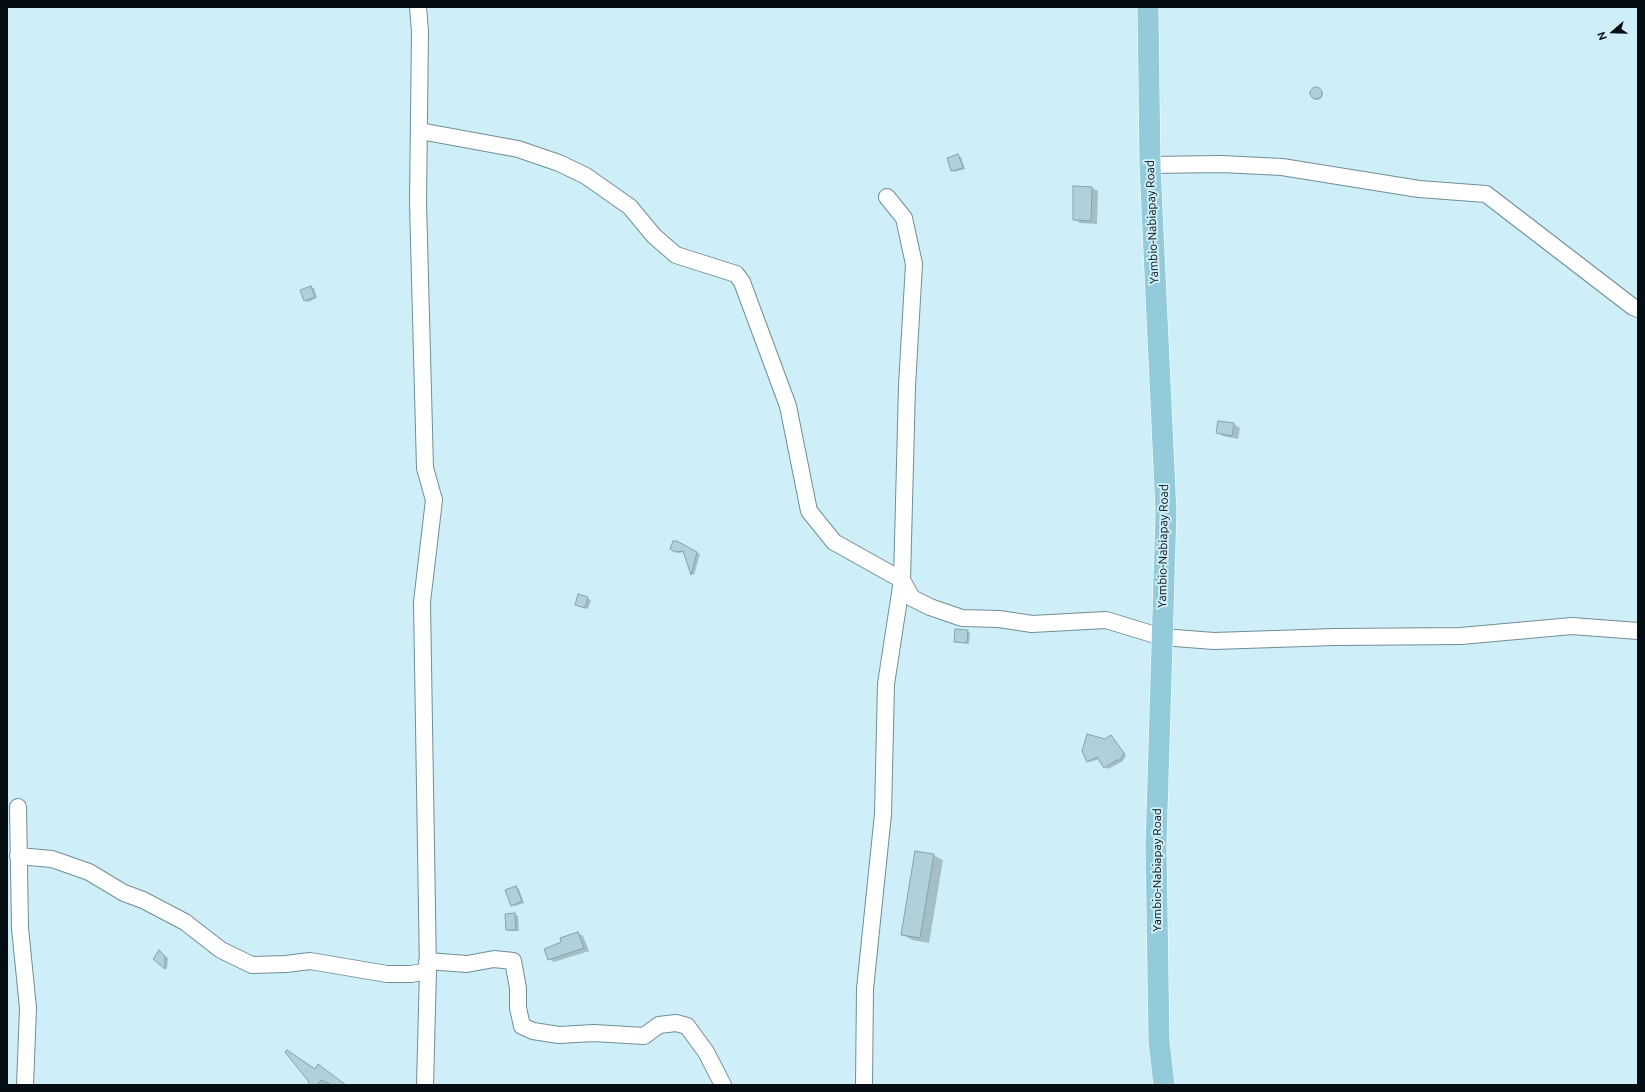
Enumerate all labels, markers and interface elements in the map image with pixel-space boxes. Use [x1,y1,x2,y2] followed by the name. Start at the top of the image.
[1593,12,1633,52] north arrow
[1595,30,1609,42] text: N
[1143,160,1161,284] street label: Yambio-Nabiapay Road
[1155,484,1171,608] street label: Yambio-Nabiapay Road
[1150,808,1164,932] street label: Yambio-Nabiapay Road

